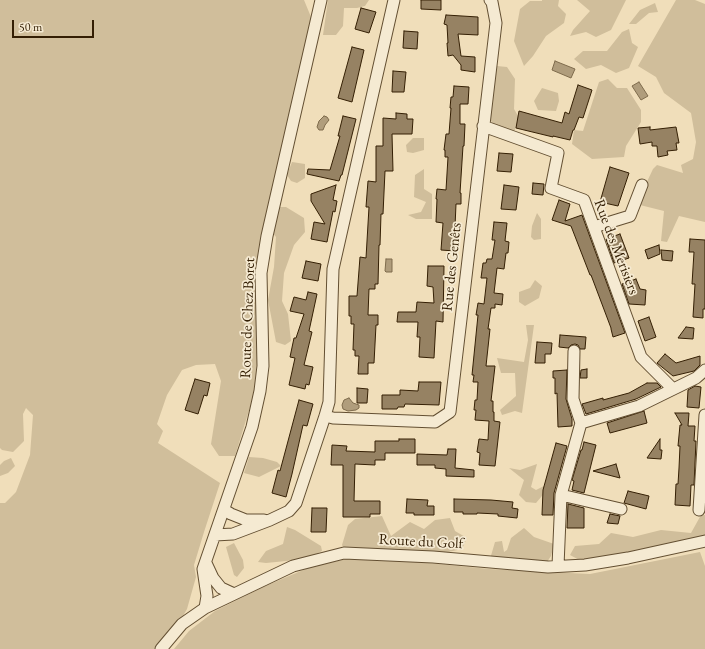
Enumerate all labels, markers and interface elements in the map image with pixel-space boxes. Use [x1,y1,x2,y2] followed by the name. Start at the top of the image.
[14,12,96,38] scale bar
[19,19,42,35] text: 50 m
[590,197,642,297] street label: Rue des Merisiers
[438,222,466,312] street label: Rue des Genêts
[237,257,259,379] street label: Route de Chez Boret
[378,531,464,553] street label: Route du Golf

